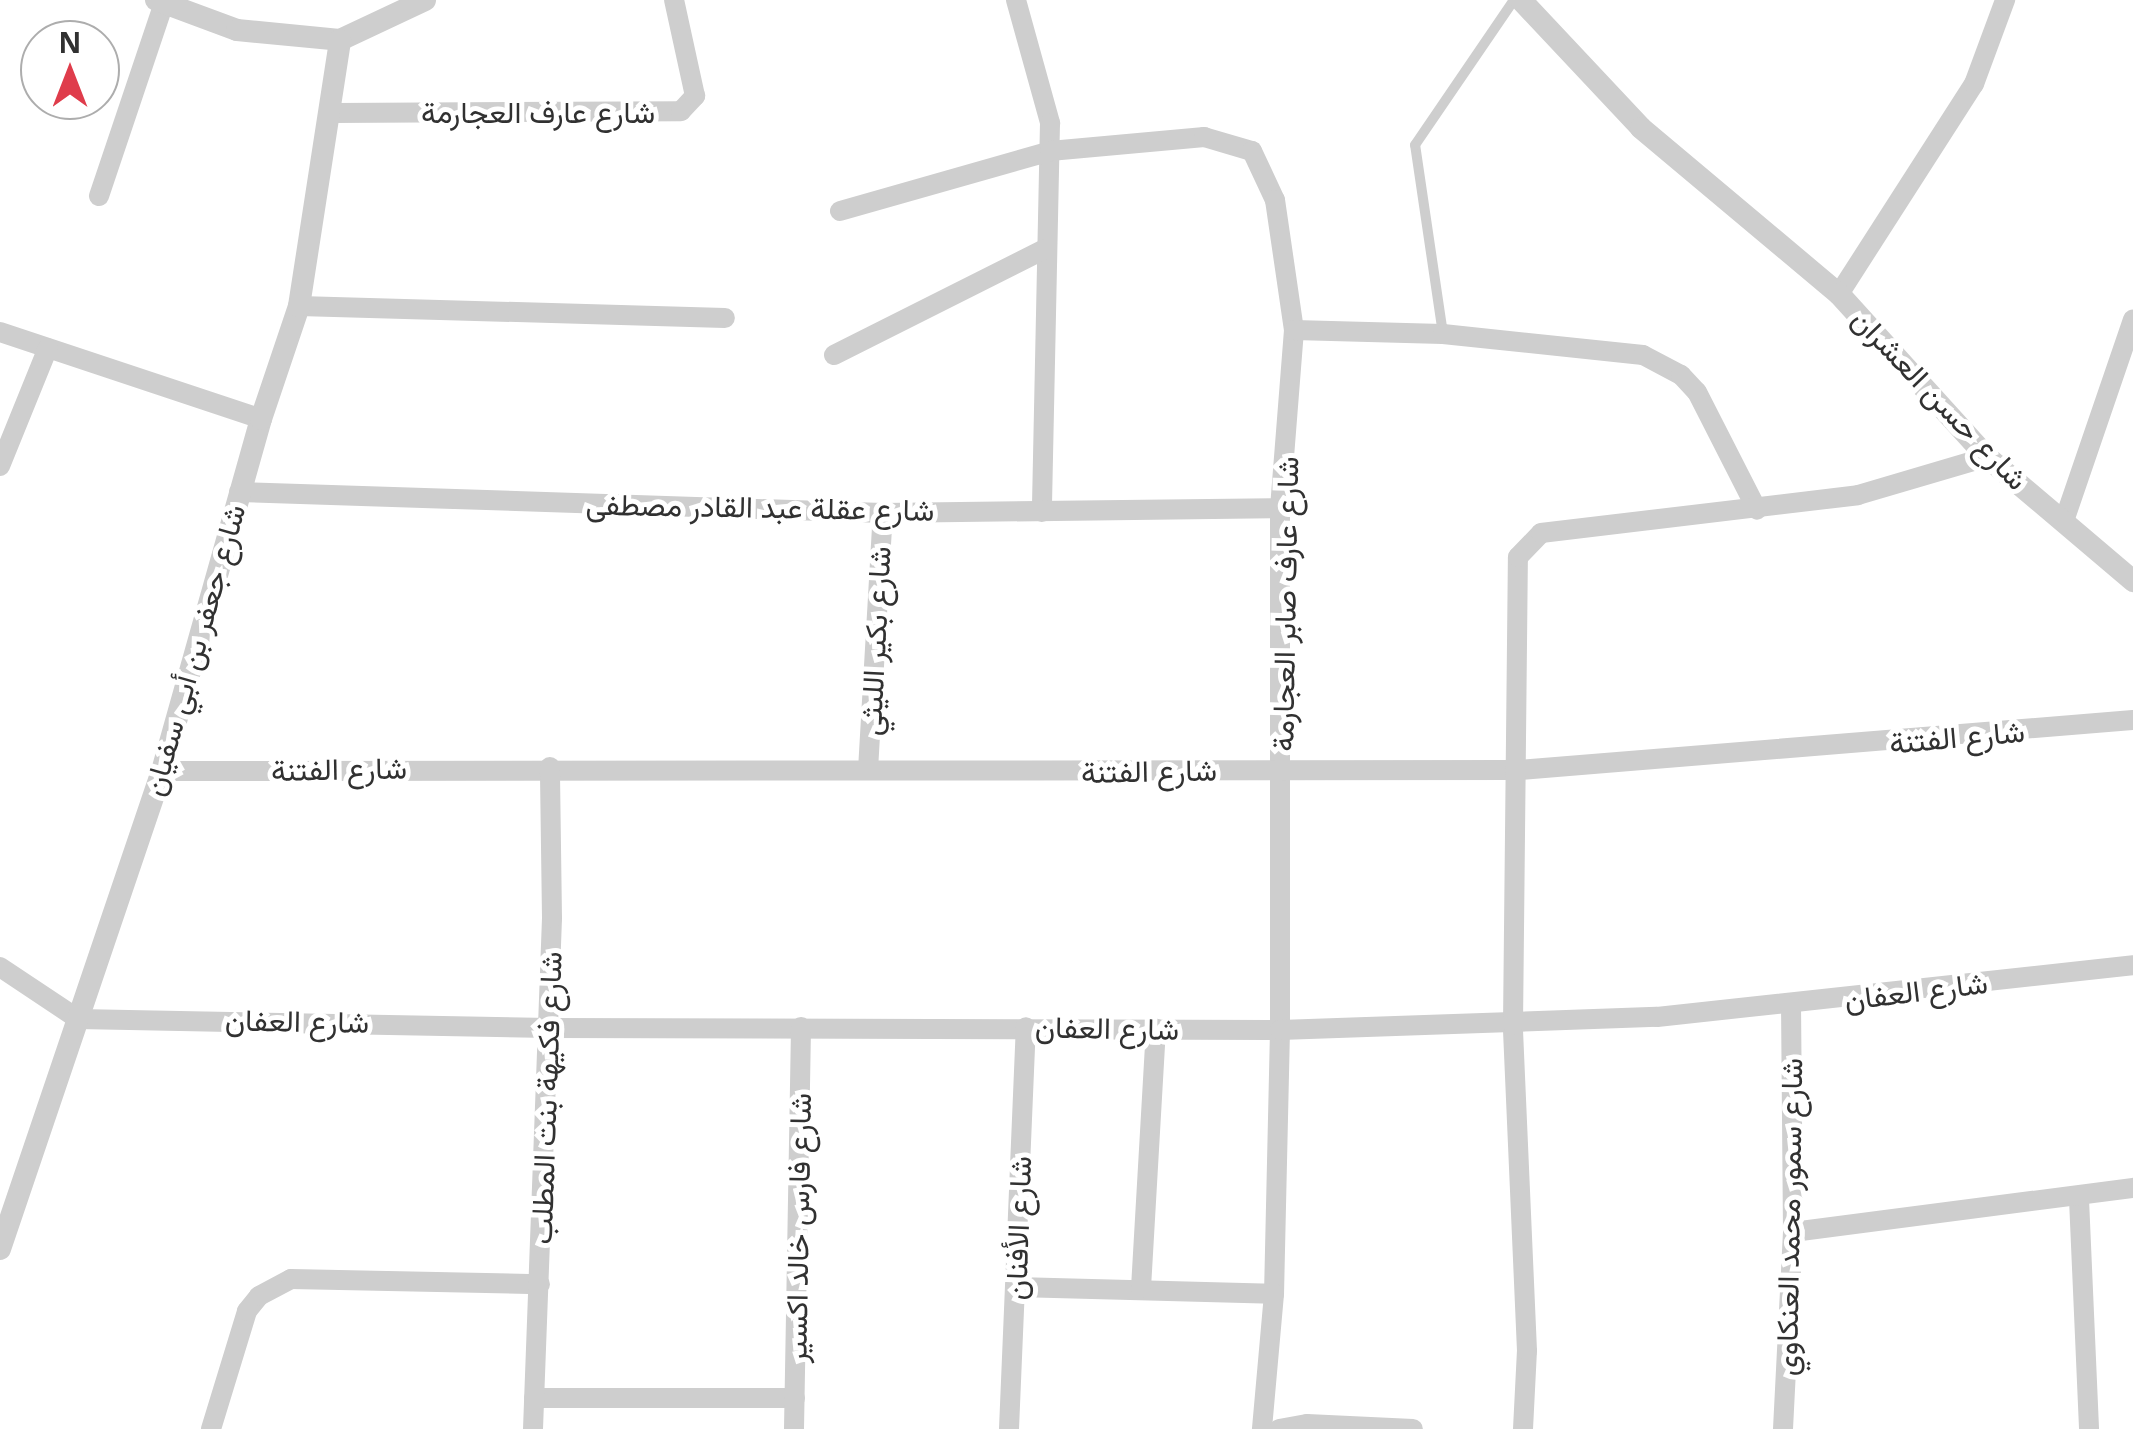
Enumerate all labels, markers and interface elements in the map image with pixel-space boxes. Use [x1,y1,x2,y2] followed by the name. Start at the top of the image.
[20,20,120,120] north arrow
[59,23,81,61] text: N
[421,94,655,130] street label: شارع عارف العجارمة
[1844,301,2036,497] street label: شارع حسن العشران
[1264,456,1306,752] street label: شارع عارف صابر العجارمة
[585,486,935,528] street label: شارع عقلة عبد القادر مصطفى
[135,500,253,800] street label: شارع جعفر بن أبي سفيان
[852,545,898,737] street label: شارع بكير الليثي
[1888,713,2026,761] street label: شارع الفتنة
[271,750,407,788] street label: شارع الفتنة
[1081,752,1217,790] street label: شارع الفتنة
[523,951,569,1245] street label: شارع فكيهة بنت المطلب
[1842,964,1990,1018] street label: شارع العفان
[225,1002,369,1040] street label: شارع العفان
[1035,1009,1179,1047] street label: شارع العفان
[1768,1058,1810,1376] street label: شارع سمور محمد العنكاوي
[778,1093,818,1363] street label: شارع فارس خالد اكسير
[997,1155,1039,1301] street label: شارع الأفنان

